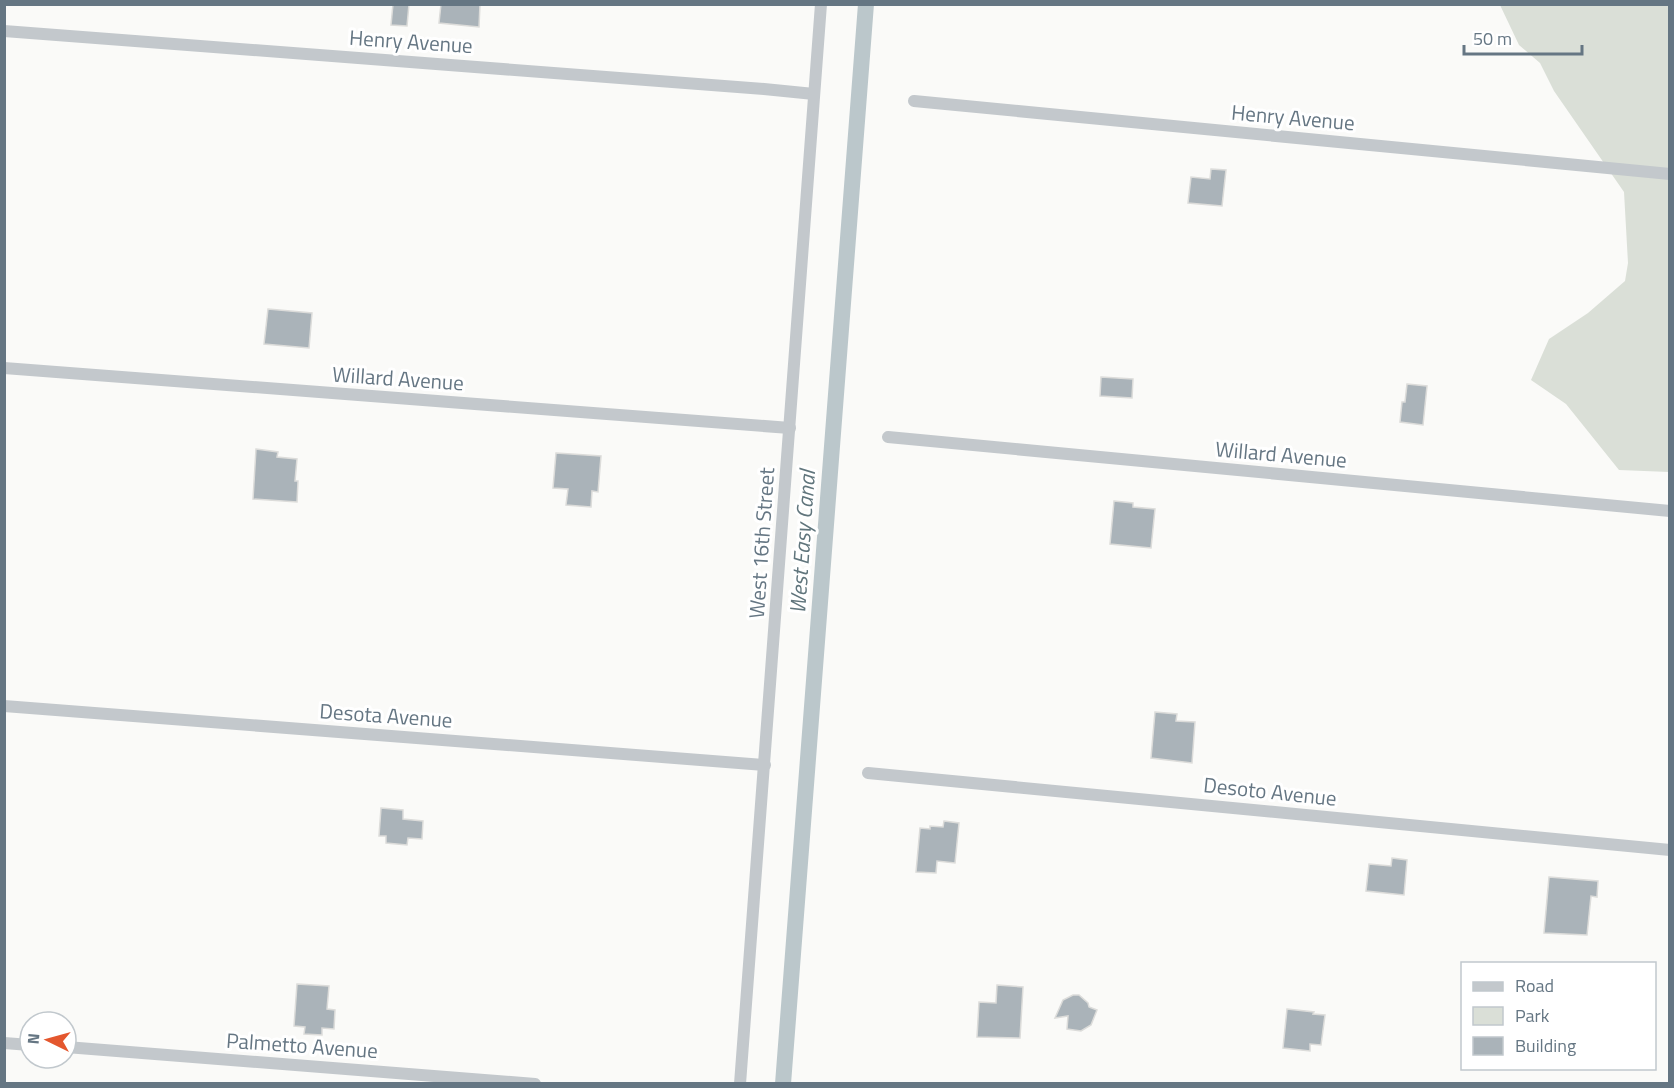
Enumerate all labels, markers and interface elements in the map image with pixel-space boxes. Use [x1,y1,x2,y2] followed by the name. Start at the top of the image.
[1464,18,1582,56] scale bar
[348,21,474,61] street label: Henry Avenue
[1473,25,1512,52] text: 50 m
[1230,96,1356,138] street label: Henry Avenue
[331,357,465,399] street label: Willard Avenue
[1214,432,1348,476] street label: Willard Avenue
[740,466,782,620] street label: West 16th Street
[780,467,824,615] water label: West Easy Canal
[319,694,454,736] street label: Desota Avenue
[1202,768,1338,814] street label: Desoto Avenue
[1461,962,1656,1070] legend
[1515,972,1554,999] text: Road
[1515,1002,1550,1029] text: Park
[18,1010,78,1070] north arrow
[225,1024,379,1066] street label: Palmetto Avenue
[21,1032,45,1045] text: N
[1515,1032,1576,1059] text: Building

